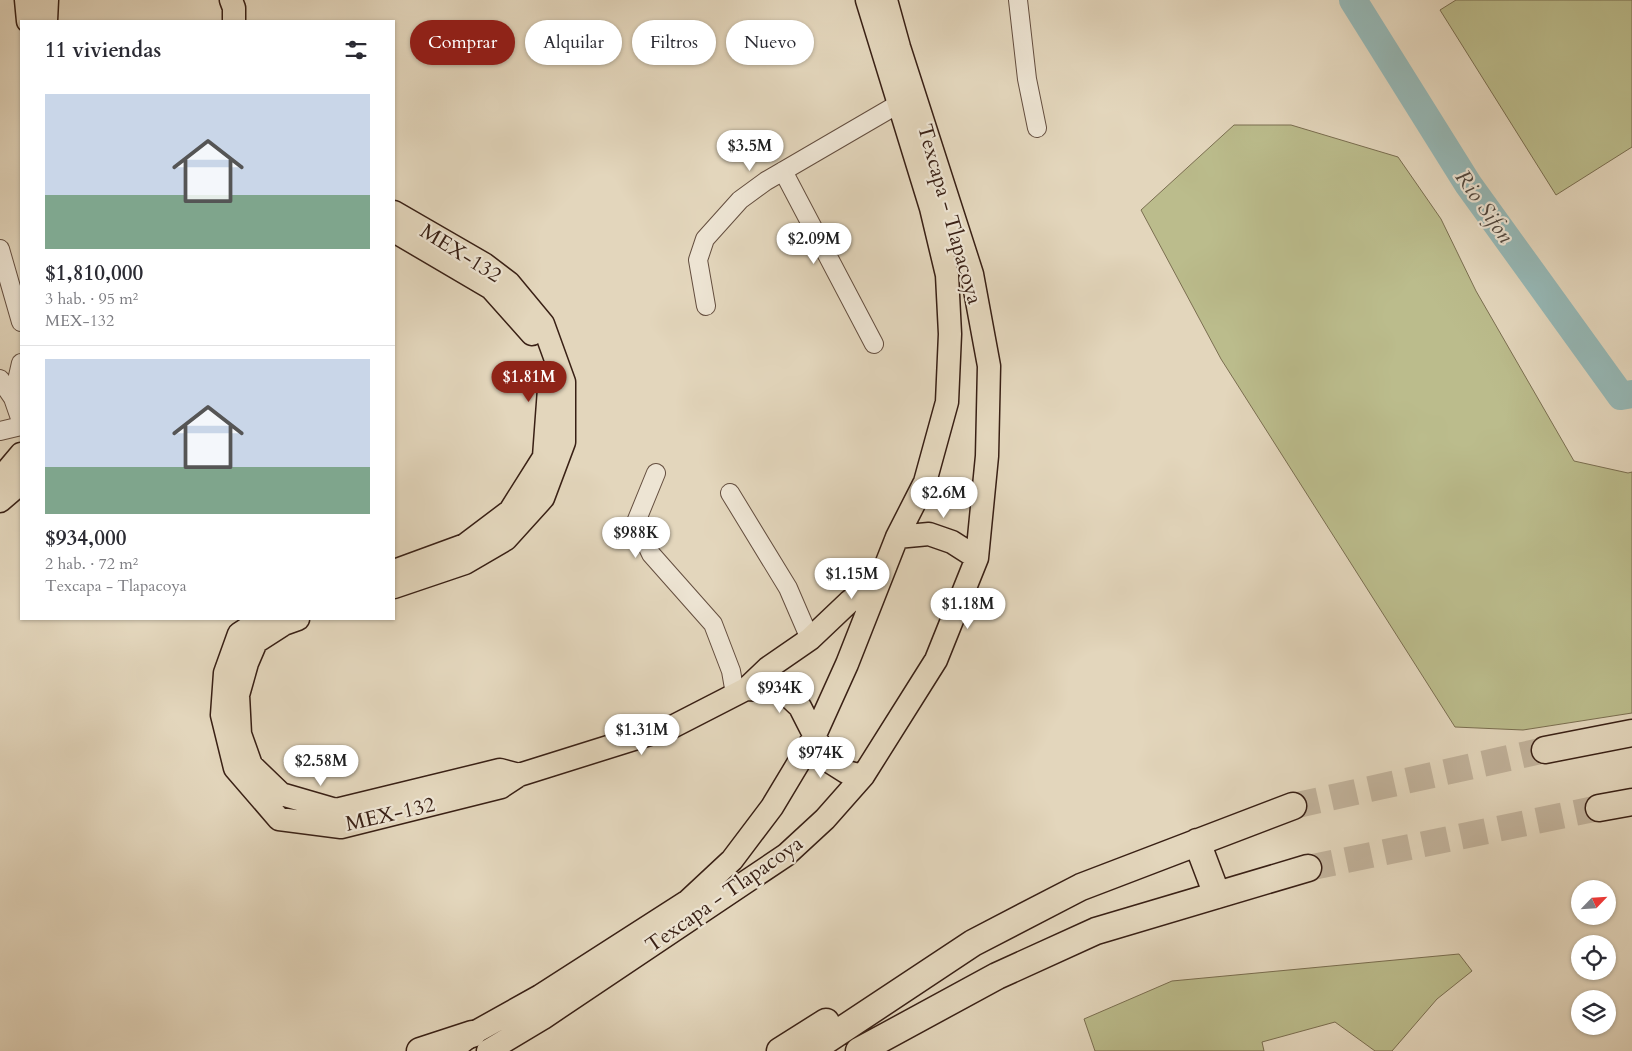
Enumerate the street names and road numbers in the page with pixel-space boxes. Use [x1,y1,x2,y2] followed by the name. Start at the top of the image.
[910,121,989,308] street label: Texcapa - Tlapacoya
[415,217,507,290] street label: MEX-132
[343,790,438,839] street label: MEX-132
[640,829,809,960] street label: Texcapa - Tlapacoya

